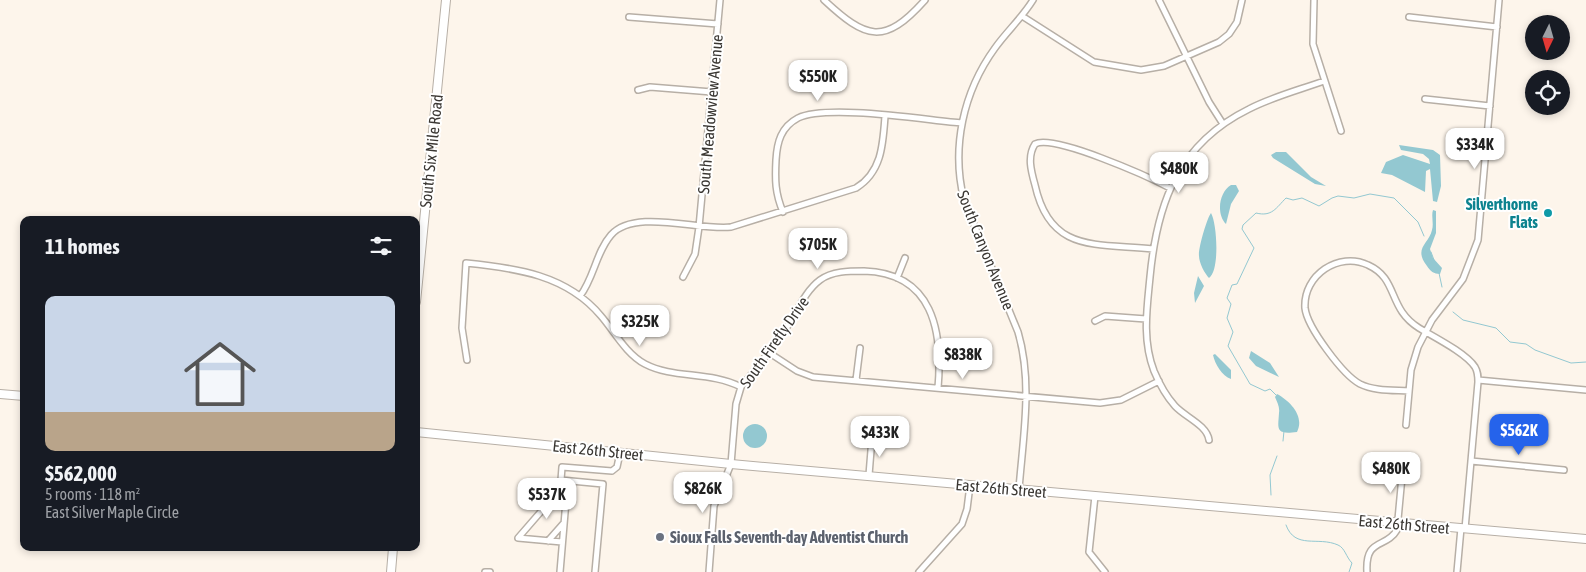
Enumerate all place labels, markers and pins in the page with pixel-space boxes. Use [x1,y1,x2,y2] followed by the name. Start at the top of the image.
[783,59,853,102] pin: $550K
[1440,128,1510,170] pin: $334K
[1144,152,1214,194] pin: $480K
[1466,195,1538,231] place label: Silverthorne Flats
[1542,207,1554,219] marker: Silverthorne Flats
[783,228,853,270] pin: $705K
[605,304,675,347] pin: $325K
[928,338,998,380] pin: $838K
[1484,414,1554,456] pin: $562K
[845,416,915,458] pin: $433K
[1356,452,1426,494] pin: $480K
[668,472,738,514] pin: $826K
[512,478,582,520] pin: $537K
[670,528,909,546] place label: Sioux Falls Seventh-day Adventist Church
[654,531,666,543] marker: Sioux Falls Seventh-day Adventist Church

